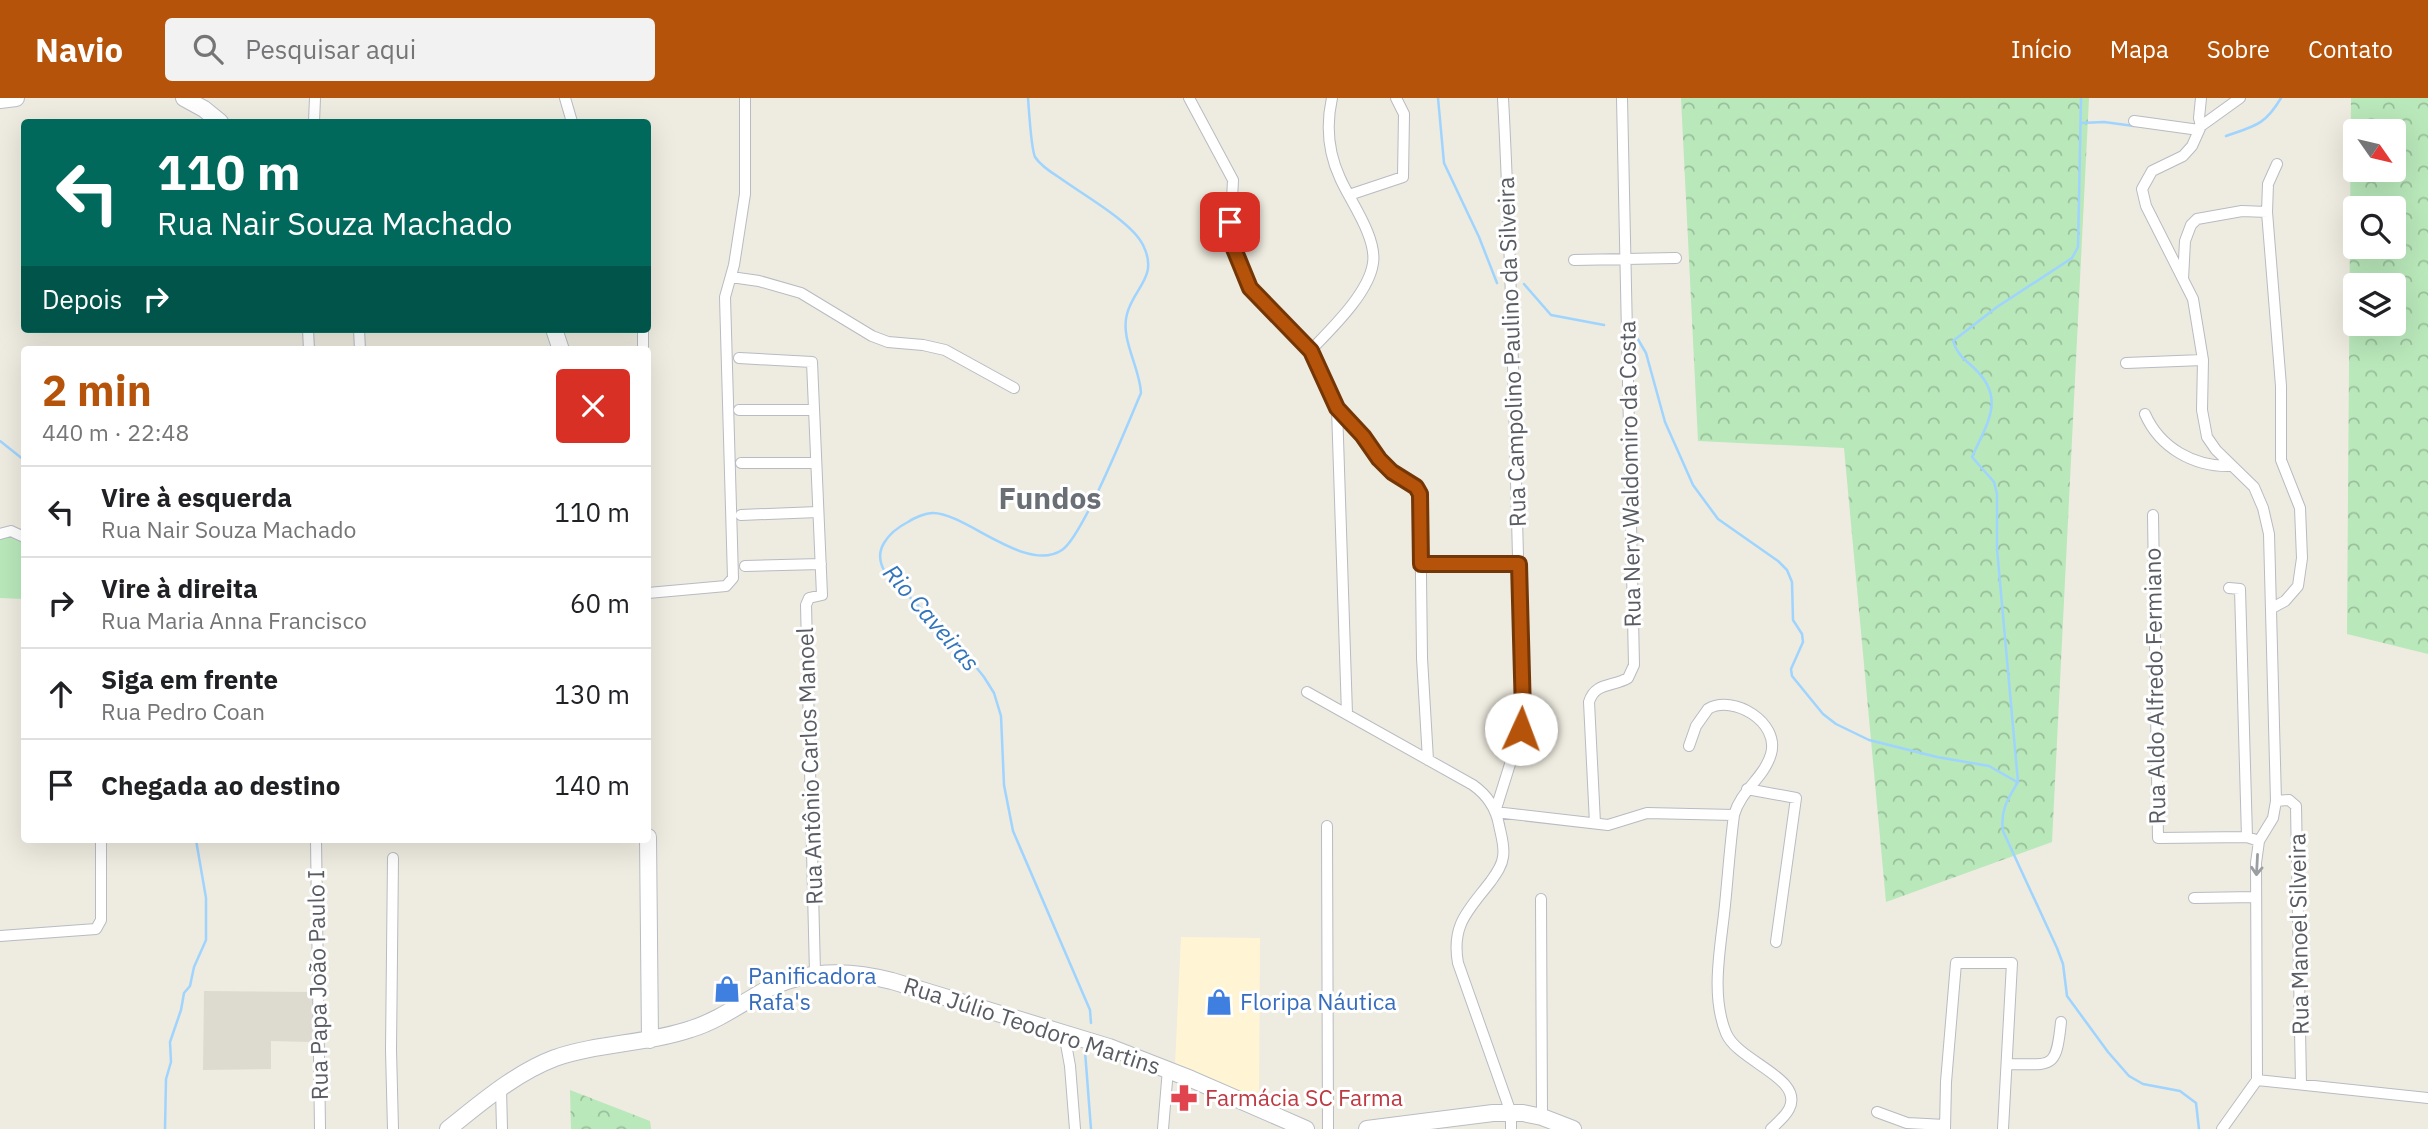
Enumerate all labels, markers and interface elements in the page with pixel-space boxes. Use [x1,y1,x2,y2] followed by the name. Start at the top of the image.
[165,18,655,81] search box
[35,28,123,71] text: Navio
[189,30,227,68] icon: search
[245,32,416,66] text: Pesquisar aqui
[2011,33,2072,65] text: Início
[2110,33,2169,65] text: Mapa
[2207,33,2270,65] text: Sobre
[2308,33,2393,65] text: Contato
[2343,119,2406,182] north arrow
[2343,119,2406,336] map controls
[157,140,301,203] text: 110 m
[42,147,133,238] icon: left
[1490,176,1532,528] street label: Rua Campolino Paulino da Silveira
[1200,192,1260,252] pin
[2343,196,2406,259] button: search
[157,202,512,244] text: Rua Nair Souza Machado
[1211,203,1249,241] icon: arrive
[2343,273,2406,336] button: layers
[137,280,175,318] icon: right
[42,282,123,316] text: Depois
[1611,320,1647,628] street label: Rua Nery Waldomiro da Costa
[42,363,152,418] text: 2 min
[556,369,630,443] button: close
[42,417,189,447] text: 440 m · 22:48
[999,478,1101,517] district label: Fundos
[101,480,292,514] text: Vire à esquerda
[42,493,80,531] icon: left
[554,495,630,529] text: 110 m
[101,514,356,544] text: Rua Nair Souza Machado
[2137,547,2171,825] street label: Rua Aldo Alfredo Fermiano
[876,557,987,678] water label: Rio Caveiras
[101,571,258,605] text: Vire à direita
[42,584,80,622] icon: right
[570,586,630,620] text: 60 m
[101,605,367,635] text: Rua Maria Anna Francisco
[789,627,829,905] street label: Rua Antônio Carlos Manoel
[101,662,278,696] text: Siga em frente
[42,675,80,713] icon: ahead
[554,677,630,711] text: 130 m
[1484,692,1558,766] position arrow
[101,696,265,726] text: Rua Pedro Coan
[42,766,80,804] icon: arrive
[101,768,340,802] text: Chegada ao destino
[554,768,630,802] text: 140 m
[2281,833,2315,1035] street label: Rua Manoel Silveira
[2250,853,2263,876] one-way arrow
[300,869,334,1101] street label: Rua Papa João Paulo I
[748,960,877,1016] place label: Panificadora Rafa's
[900,969,1164,1081] street label: Rua Júlio Teodoro Martins
[712,974,742,1004] shop icon: Panificadora Rafa's
[1240,986,1397,1016] place label: Floripa Náutica
[1204,987,1234,1017] shop icon: Floripa Náutica
[1205,1082,1403,1112] place label: Farmácia SC Farma
[1169,1083,1199,1113] pharmacy icon: Farmácia SC Farma

